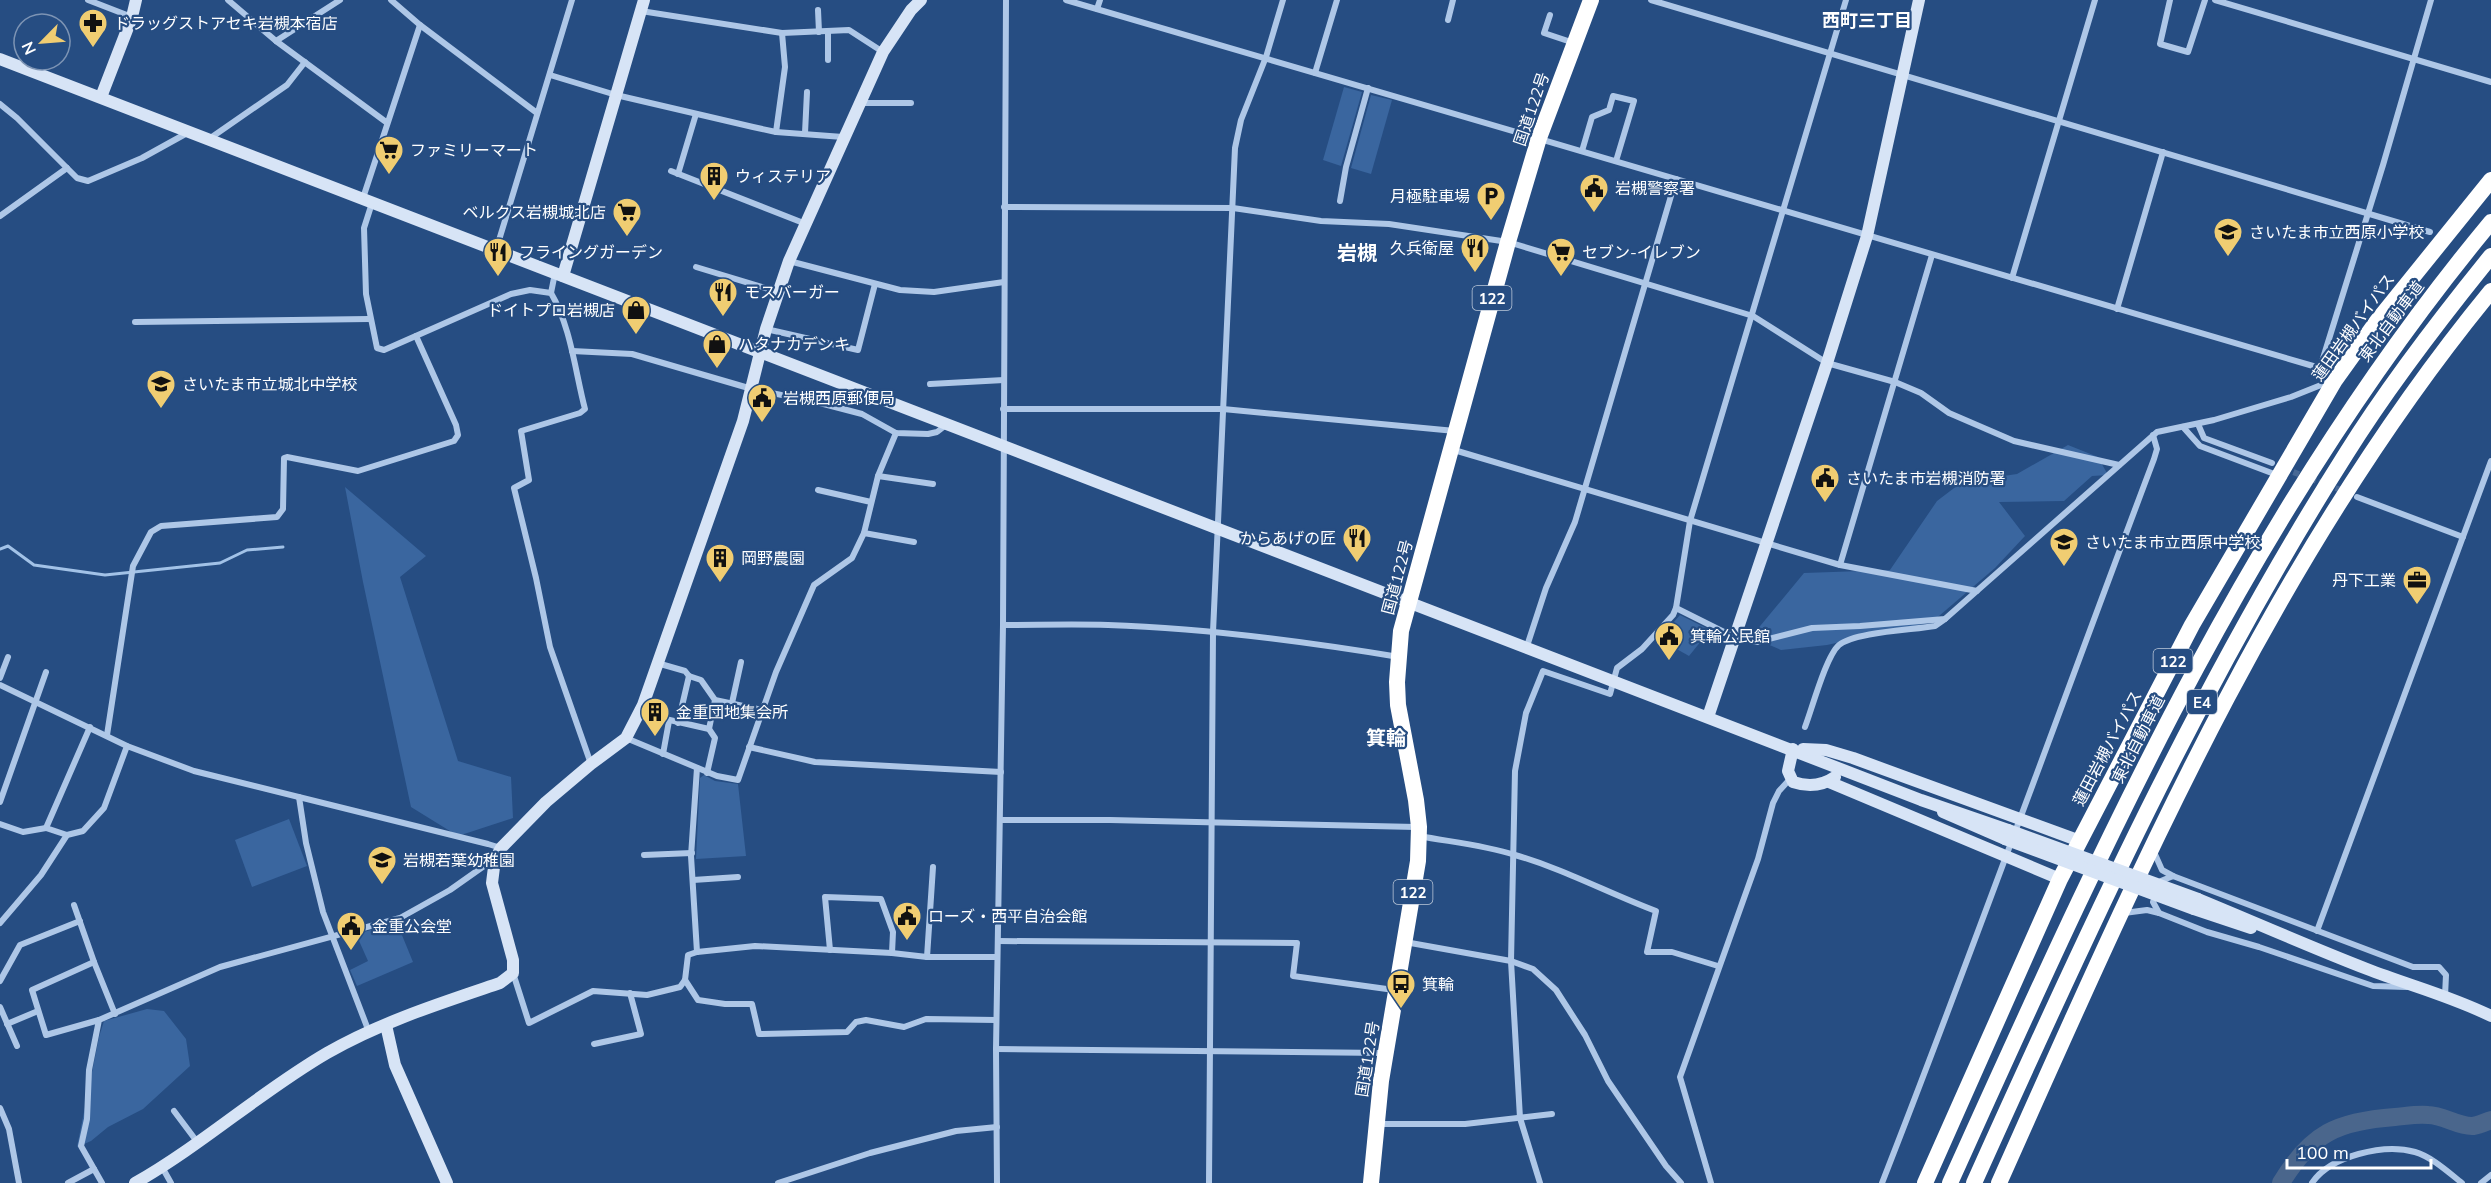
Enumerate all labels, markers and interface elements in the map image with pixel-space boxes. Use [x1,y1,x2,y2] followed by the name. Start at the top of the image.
[77,7,109,49] pharmacy icon: ドラッグストアセキ岩槻本宿店
[1822,9,1912,32] district label: 西町三丁目
[12,12,72,72] north arrow
[114,13,338,33] place label: ドラッグストアセキ岩槻本宿店
[17,39,40,58] text: N
[1509,69,1553,149] street label: 国道122号
[373,134,405,176] supermarket icon: ファミリーマート
[410,140,538,160] place label: ファミリーマート
[698,160,730,202] building icon: ウィステリア
[735,166,831,186] place label: ウィステリア
[1578,172,1610,214] public building icon: 岩槻警察署
[1615,178,1695,198] place label: 岩槻警察署
[1475,180,1507,222] parking icon: 月極駐車場
[1390,186,1470,206] place label: 月極駐車場
[611,196,643,238] supermarket icon: ベルクス岩槻城北店
[462,202,606,222] place label: ベルクス岩槻城北店
[2212,216,2244,258] school or university icon: さいたま市立西原小学校
[2249,222,2425,242] place label: さいたま市立西原小学校
[1459,232,1491,274] restaurant icon: 久兵衛屋
[482,236,514,278] restaurant icon: フライングガーデン
[1545,236,1577,278] supermarket icon: セブン-イレブン
[1390,238,1454,258] place label: 久兵衛屋
[1337,240,1377,265] district label: 岩槻
[519,242,663,262] place label: フライングガーデン
[1582,242,1701,262] place label: セブン-イレブン
[2307,269,2399,385] street label: 蓮田岩槻バイパス
[707,276,739,318] restaurant icon: モスバーガー
[2354,277,2428,365] street label: 東北自動車道
[744,282,840,302] place label: モスバーガー
[1472,286,1512,310] road number: 122
[620,294,652,336] shop icon: ドイトプロ岩槻店
[487,300,615,320] place label: ドイトプロ岩槻店
[701,328,733,370] shop icon: ハタナカデンキ
[738,334,850,354] place label: ハタナカデンキ
[145,368,177,410] school or university icon: さいたま市立城北中学校
[182,374,358,394] place label: さいたま市立城北中学校
[746,382,778,424] public building icon: 岩槻西原郵便局
[783,388,895,408] place label: 岩槻西原郵便局
[1809,462,1841,504] public building icon: さいたま市岩槻消防署
[1846,468,2006,488] place label: さいたま市岩槻消防署
[1341,522,1373,564] restaurant icon: からあげの匠
[2048,526,2080,568] school or university icon: さいたま市立西原中学校
[1240,528,1336,548] place label: からあげの匠
[2085,532,2261,552] place label: さいたま市立西原中学校
[1377,537,1417,617] street label: 国道122号
[704,542,736,584] building icon: 岡野農園
[741,548,805,568] place label: 岡野農園
[2401,564,2433,606] office icon: 丹下工業
[2332,570,2396,590] place label: 丹下工業
[1653,620,1685,662] public building icon: 箕輪公民館
[1690,626,1770,646] place label: 箕輪公民館
[2154,649,2192,673] road number: 122
[2068,687,2146,809] street label: 蓮田岩槻バイパス
[2187,690,2217,714] road number: E4
[2107,692,2169,786] street label: 東北自動車道
[639,696,671,738] building icon: 金重団地集会所
[676,702,788,722] place label: 金重団地集会所
[1366,725,1406,750] district label: 箕輪
[366,844,398,886] school or university icon: 岩槻若葉幼稚園
[403,850,515,870] place label: 岩槻若葉幼稚園
[1394,880,1432,904] road number: 122
[891,900,923,942] public building icon: ローズ・西平自治会館
[928,906,1087,926] place label: ローズ・西平自治会館
[335,910,367,952] public building icon: 金重公会堂
[372,916,452,936] place label: 金重公会堂
[1385,968,1417,1010] bus stop icon: 箕輪
[1422,974,1454,994] place label: 箕輪
[1351,1020,1383,1098] street label: 国道122号
[2287,1132,2431,1170] scale bar
[2296,1141,2349,1164] text: 100 m

